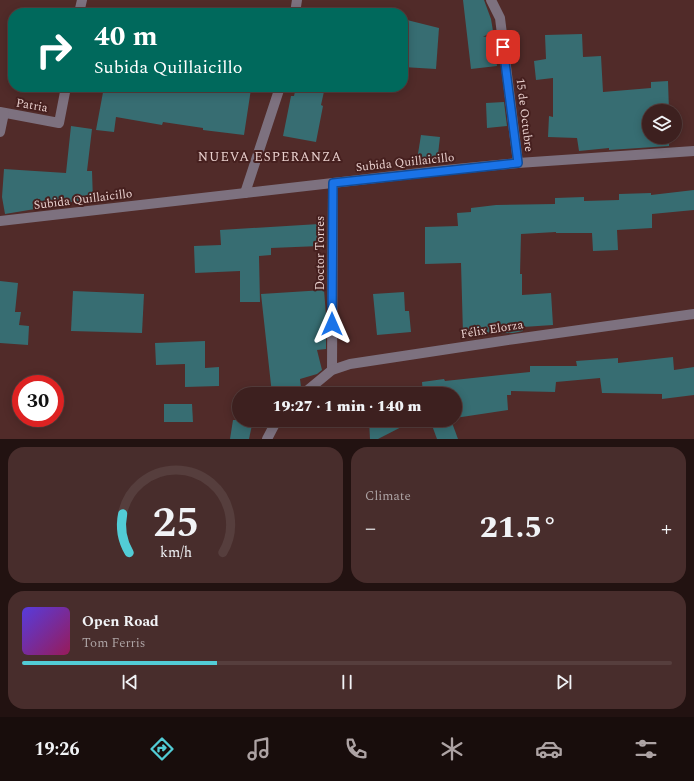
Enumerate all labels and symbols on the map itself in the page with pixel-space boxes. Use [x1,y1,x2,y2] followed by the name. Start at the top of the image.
[486,30,520,64] pin
[511,77,538,153] street label: 15 de Octubre
[14,93,49,118] street label: Patria
[198,147,342,167] district label: NUEVA ESPERANZA
[355,148,455,177] street label: Subida Quillaicillo
[33,184,133,215] street label: Subida Quillaicillo
[311,216,330,290] street label: Doctor Torres
[311,303,353,345] position arrow
[459,315,525,344] street label: Félix Elorza
[12,375,64,427] speed limit sign: 30

